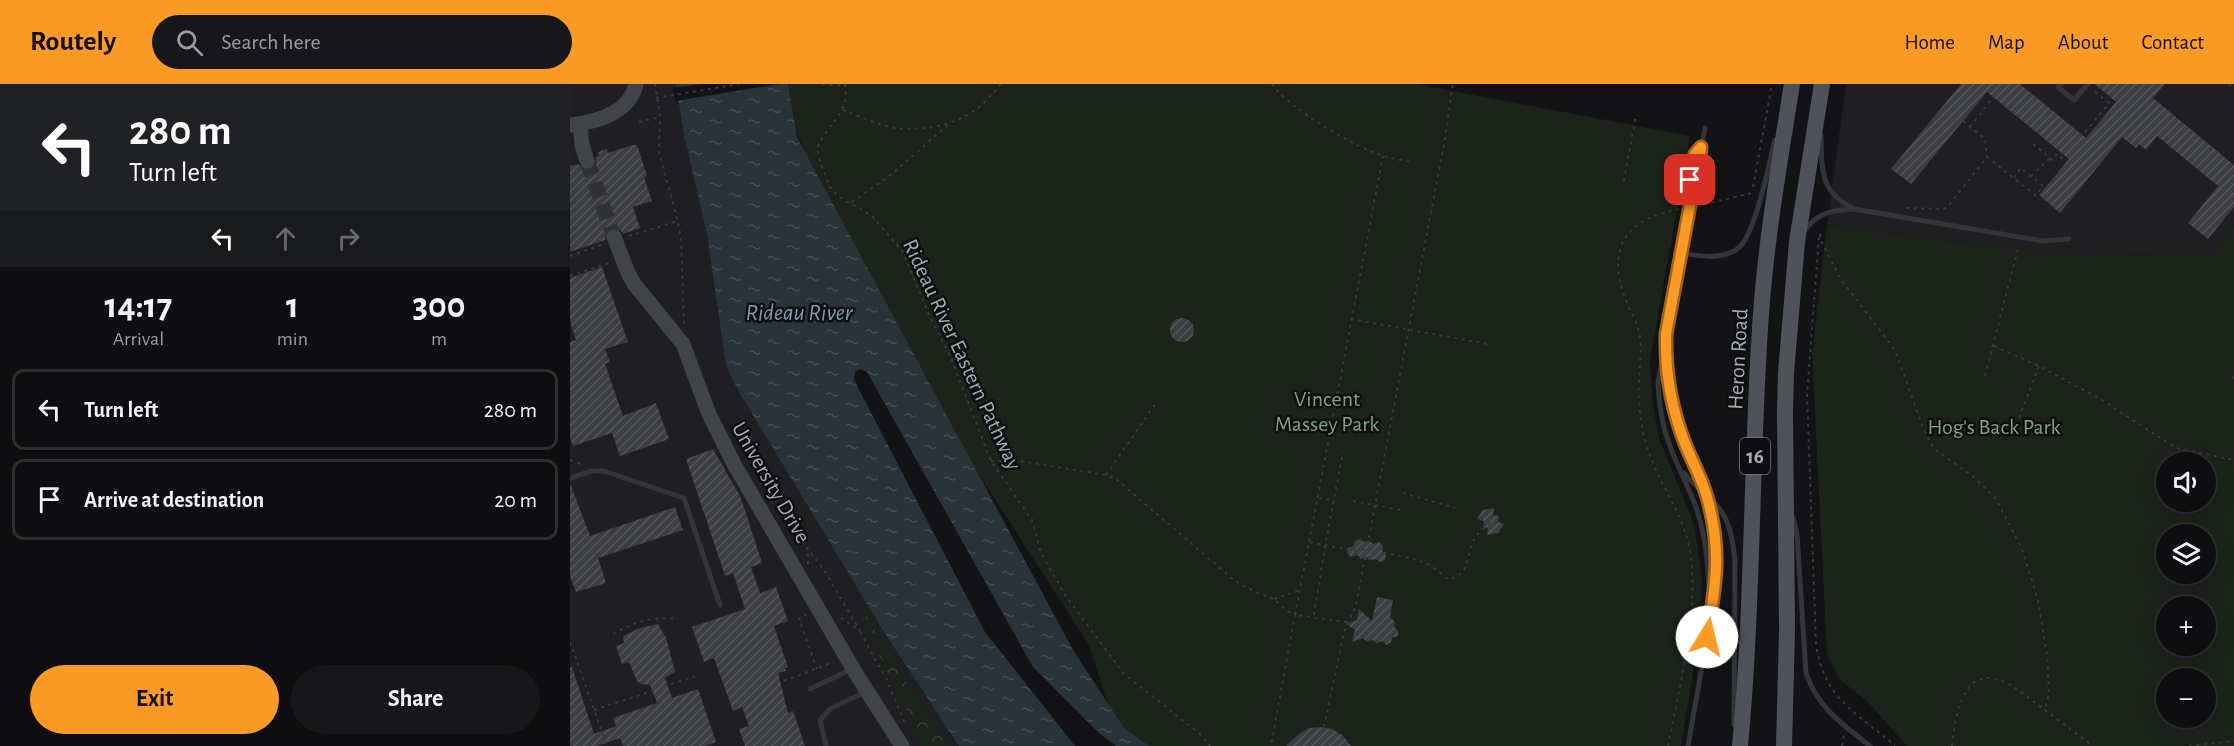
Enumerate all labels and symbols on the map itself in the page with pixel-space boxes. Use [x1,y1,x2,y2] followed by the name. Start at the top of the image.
[1664,154,1715,205] pin
[899,236,1026,474] street label: Rideau River Eastern Pathway
[745,301,854,325] water label: Rideau River
[1724,308,1752,410] street label: Heron Road
[1275,388,1379,435] park label: Vincent Massey Park
[1927,416,2061,438] park label: Hog's Back Park
[728,418,815,547] street label: University Drive
[1740,438,1770,474] road number: 16
[1675,605,1739,669] position arrow

